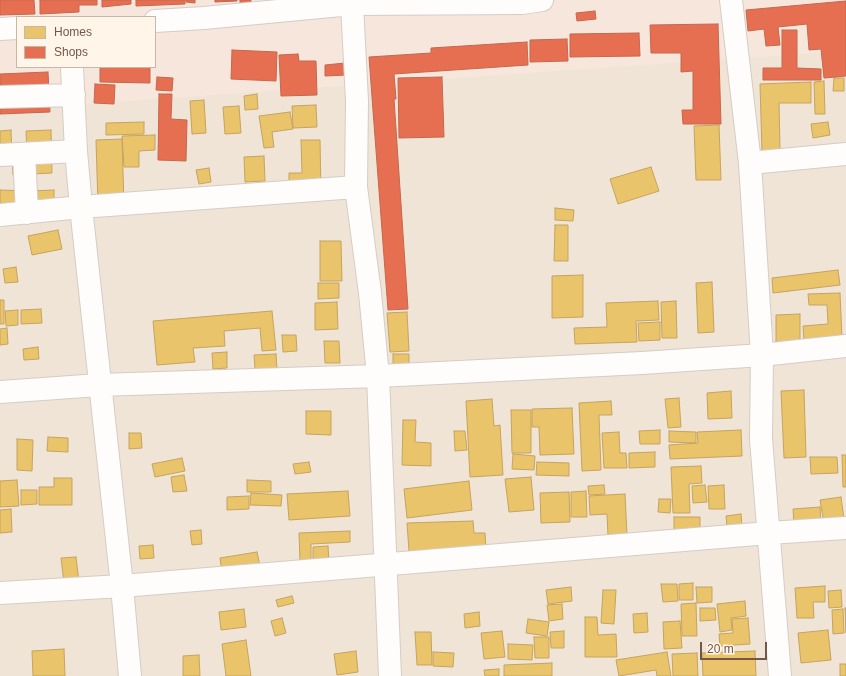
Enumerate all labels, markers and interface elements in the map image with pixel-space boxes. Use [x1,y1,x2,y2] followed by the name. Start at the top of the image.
[16,16,156,68] legend
[54,25,92,39] text: Homes
[54,45,88,59] text: Shops
[702,634,769,660] scale bar
[707,642,734,656] text: 20 m

